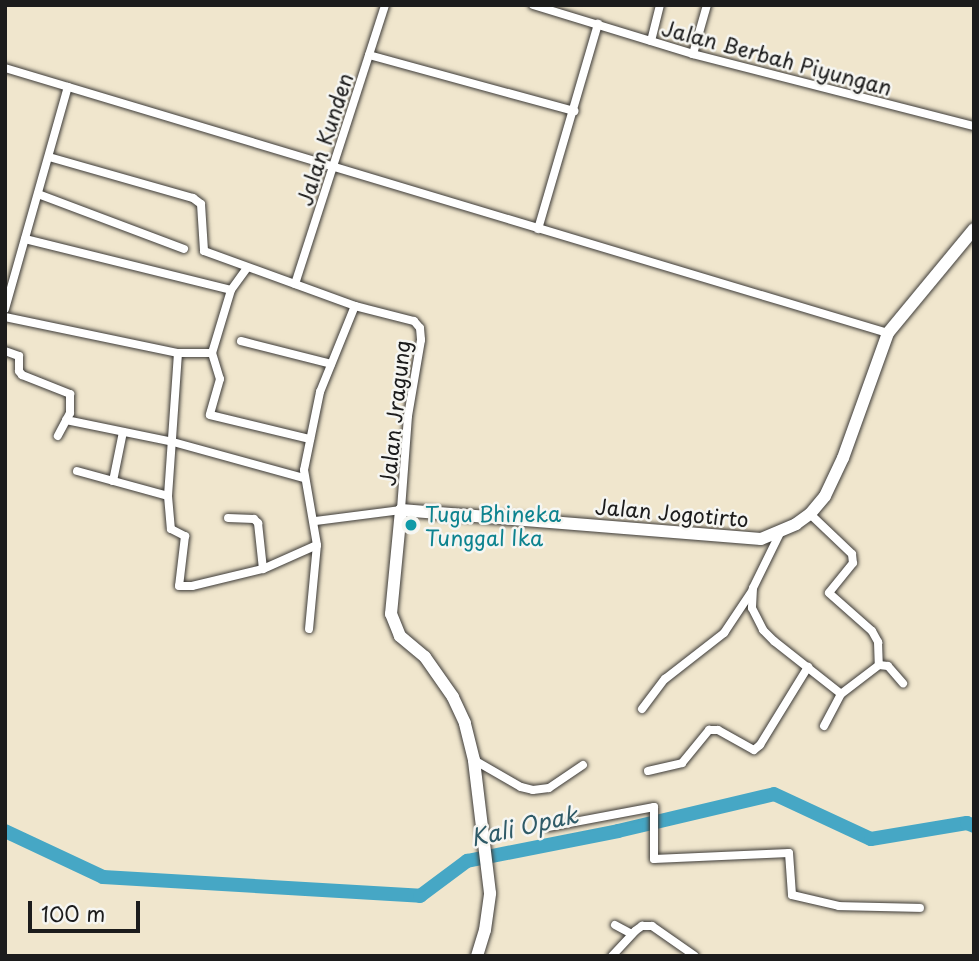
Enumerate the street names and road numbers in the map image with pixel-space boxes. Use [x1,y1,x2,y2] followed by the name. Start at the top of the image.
[658,14,896,100] street label: Jalan Berbah Piyungan
[291,70,357,208] street label: Jalan Kunden
[374,339,414,487] street label: Jalan Jragung
[594,493,750,531] street label: Jalan Jogotirto

